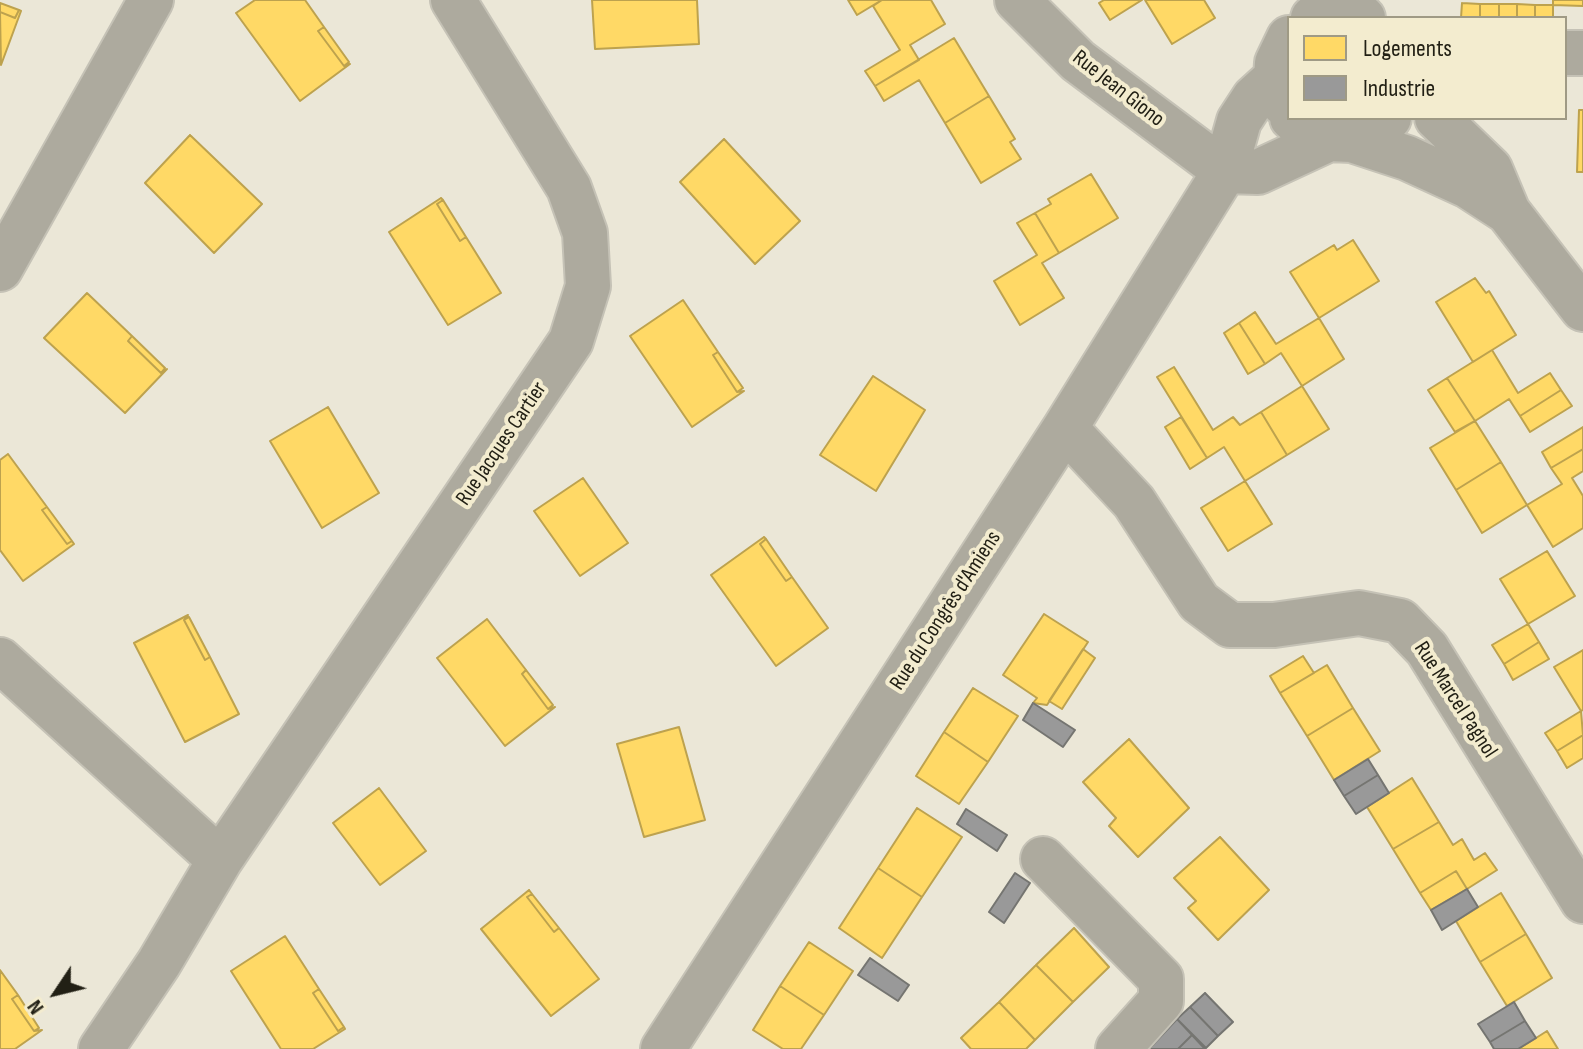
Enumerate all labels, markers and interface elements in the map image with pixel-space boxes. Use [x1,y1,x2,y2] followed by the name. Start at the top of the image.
[1287,16,1567,120] legend
[1363,34,1452,63] text: Logements
[1067,45,1169,133] street label: Rue Jean Giono
[1363,74,1435,103] text: Industrie
[451,377,553,511] street label: Rue Jacques Cartier
[885,526,1007,696] street label: Rue du Congrès d'Amiens
[1408,637,1502,763] street label: Rue Marcel Pagnol
[16,953,96,1033] north arrow
[22,994,50,1020] text: N

